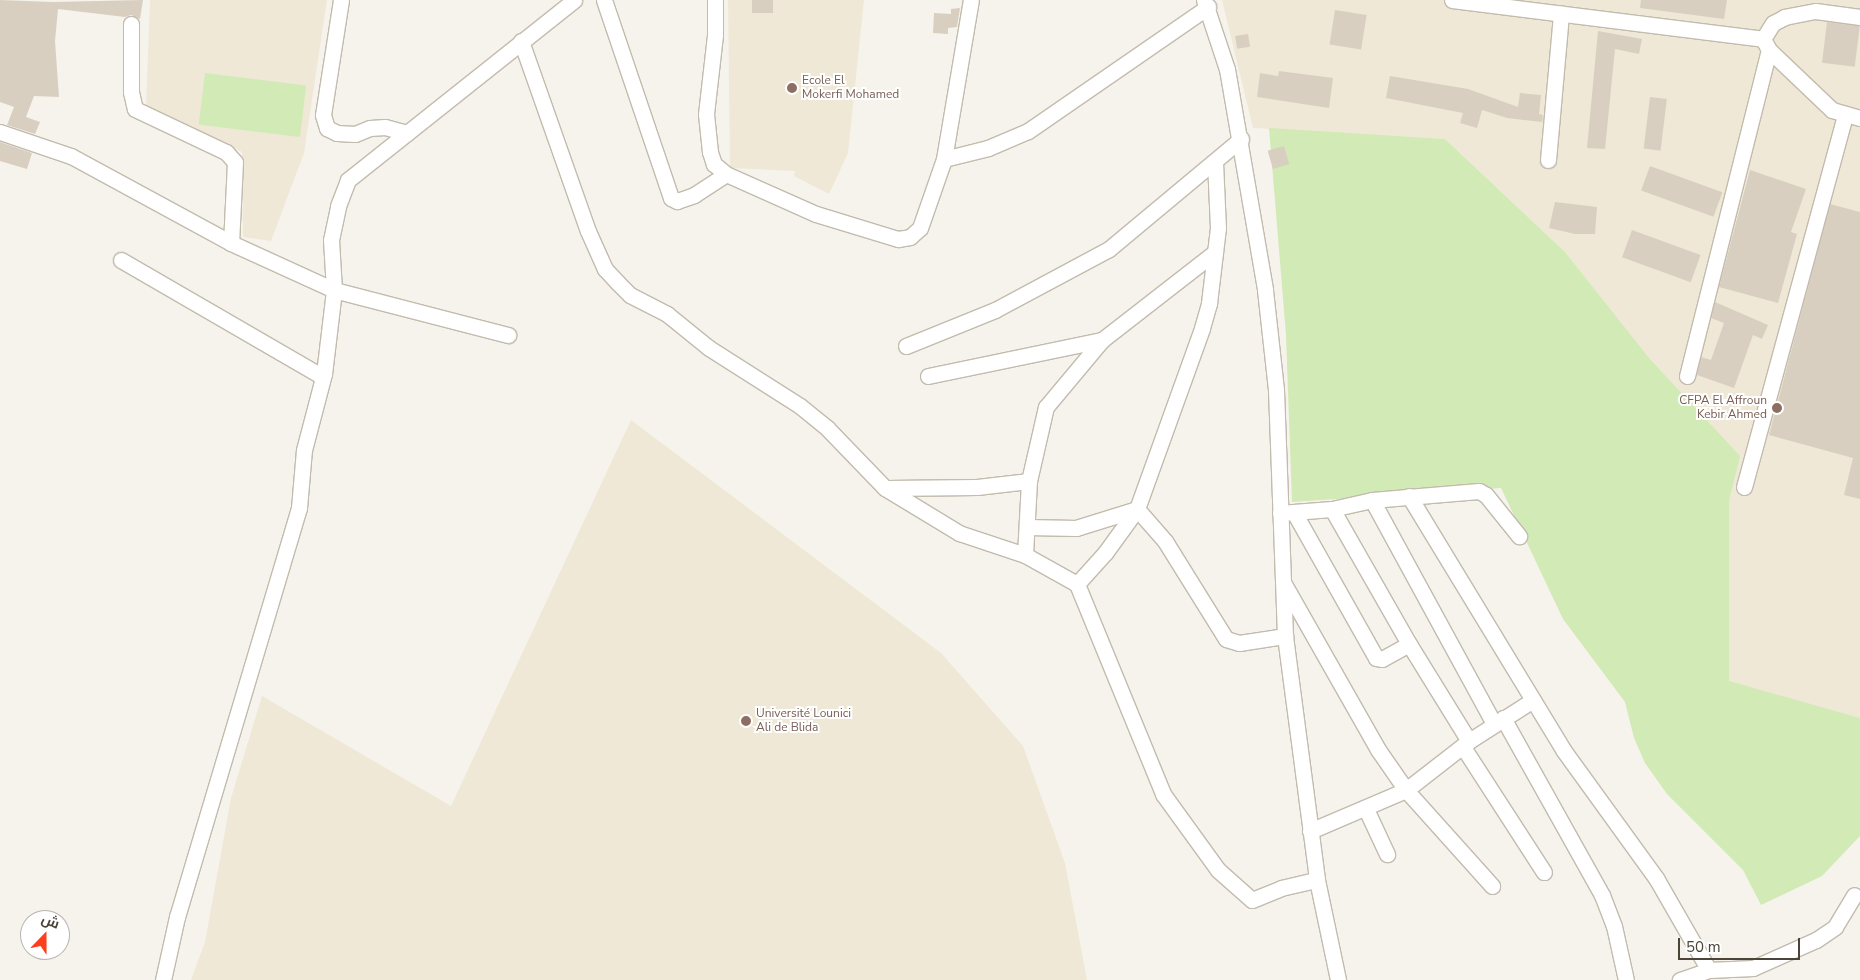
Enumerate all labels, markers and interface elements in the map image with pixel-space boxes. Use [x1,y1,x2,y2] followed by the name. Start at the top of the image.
[802,74,899,102] place label: Ecole El Mokerfi Mohamed
[786,82,798,94] marker: Ecole El Mokerfi Mohamed
[1679,394,1767,422] place label: CFPA El Affroun Kebir Ahmed
[1771,402,1783,414] marker: CFPA El Affroun Kebir Ahmed
[756,707,851,735] place label: Université Lounici Ali de Blida
[740,715,752,727] marker: Université Lounici Ali de Blida
[39,909,62,934] text: ش
[20,910,70,960] north arrow
[1680,928,1802,960] scale bar
[1686,937,1721,957] text: 50 m

